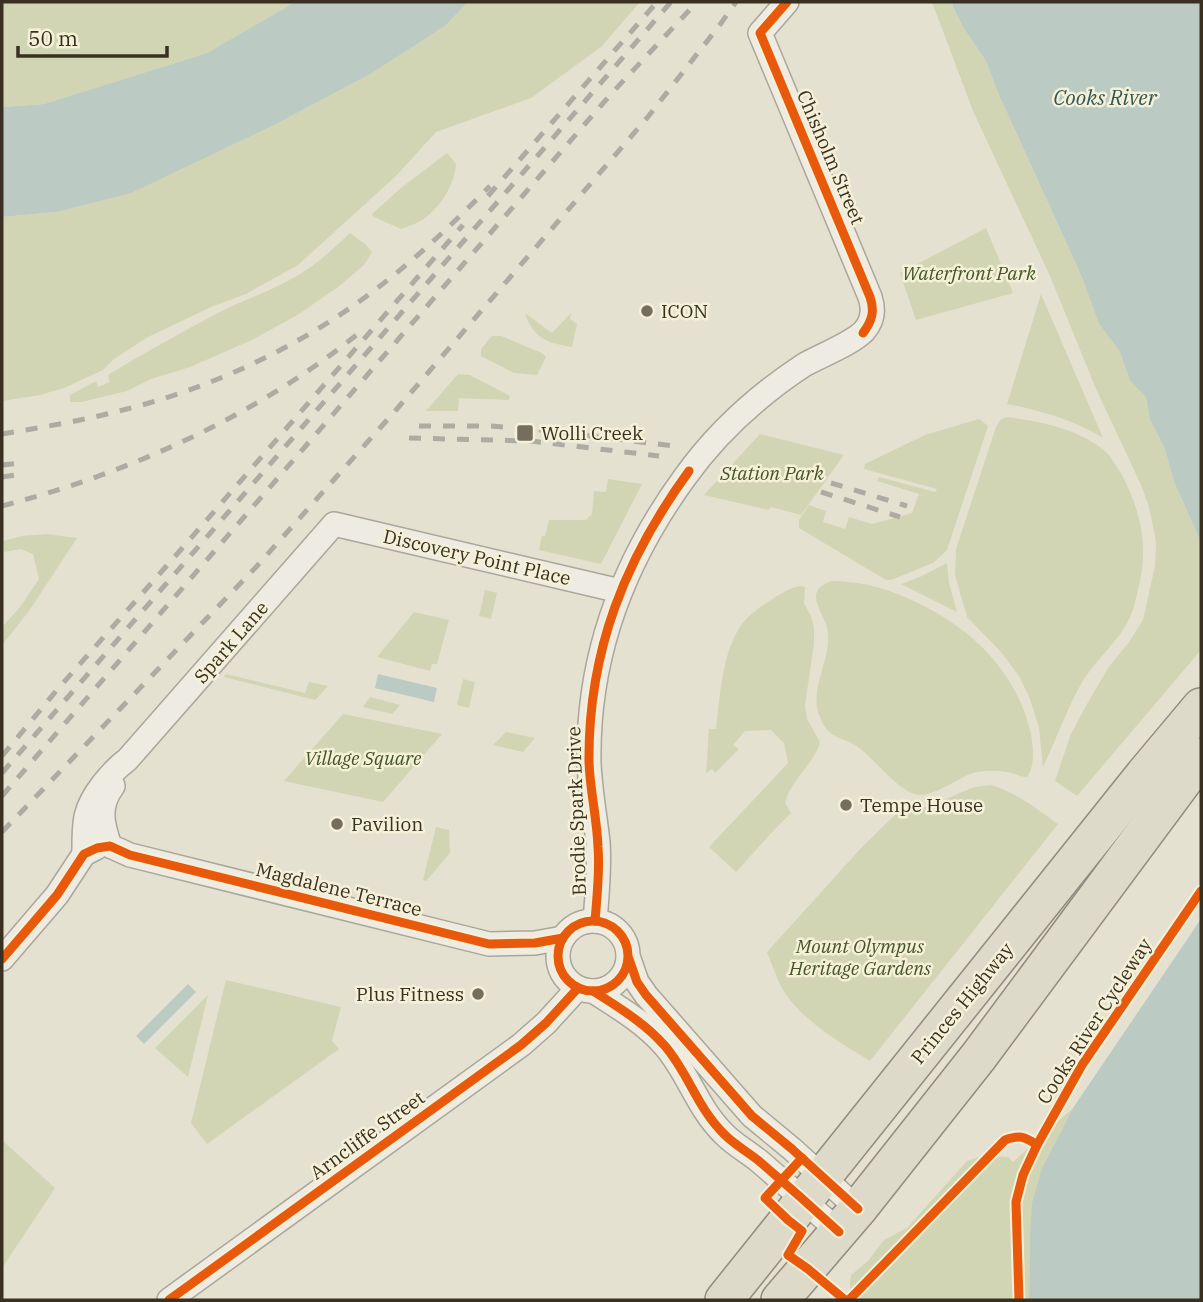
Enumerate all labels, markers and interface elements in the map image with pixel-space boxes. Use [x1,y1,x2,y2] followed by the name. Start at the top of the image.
[18,14,166,58] scale bar
[28,24,78,52] text: 50 m
[1053,83,1158,111] water label: Cooks River
[792,86,870,228] street label: Chisholm Street
[902,261,1037,285] park label: Waterfront Park
[661,299,708,323] place label: ICON
[639,303,655,319] marker: ICON
[541,421,643,445] place label: Wolli Creek
[515,423,535,443] marker: Wolli Creek
[719,461,825,485] park label: Station Park
[381,524,573,590] street label: Discovery Point Place
[189,596,273,688] street label: Spark Lane
[561,726,591,896] street label: Brodie Spark Drive
[304,746,422,770] park label: Village Square
[860,793,983,817] place label: Tempe House
[838,797,854,813] marker: Tempe House
[351,812,423,836] place label: Pavilion
[329,816,345,832] marker: Pavilion
[253,857,425,921] street label: Magdalene Terrace
[1031,933,1157,1109] street label: Cooks River Cycleway
[788,934,931,980] park label: Mount Olympus Heritage Gardens
[906,937,1019,1069] street label: Princes Highway
[356,982,464,1006] place label: Plus Fitness
[470,986,486,1002] marker: Plus Fitness
[305,1085,429,1185] street label: Arncliffe Street

